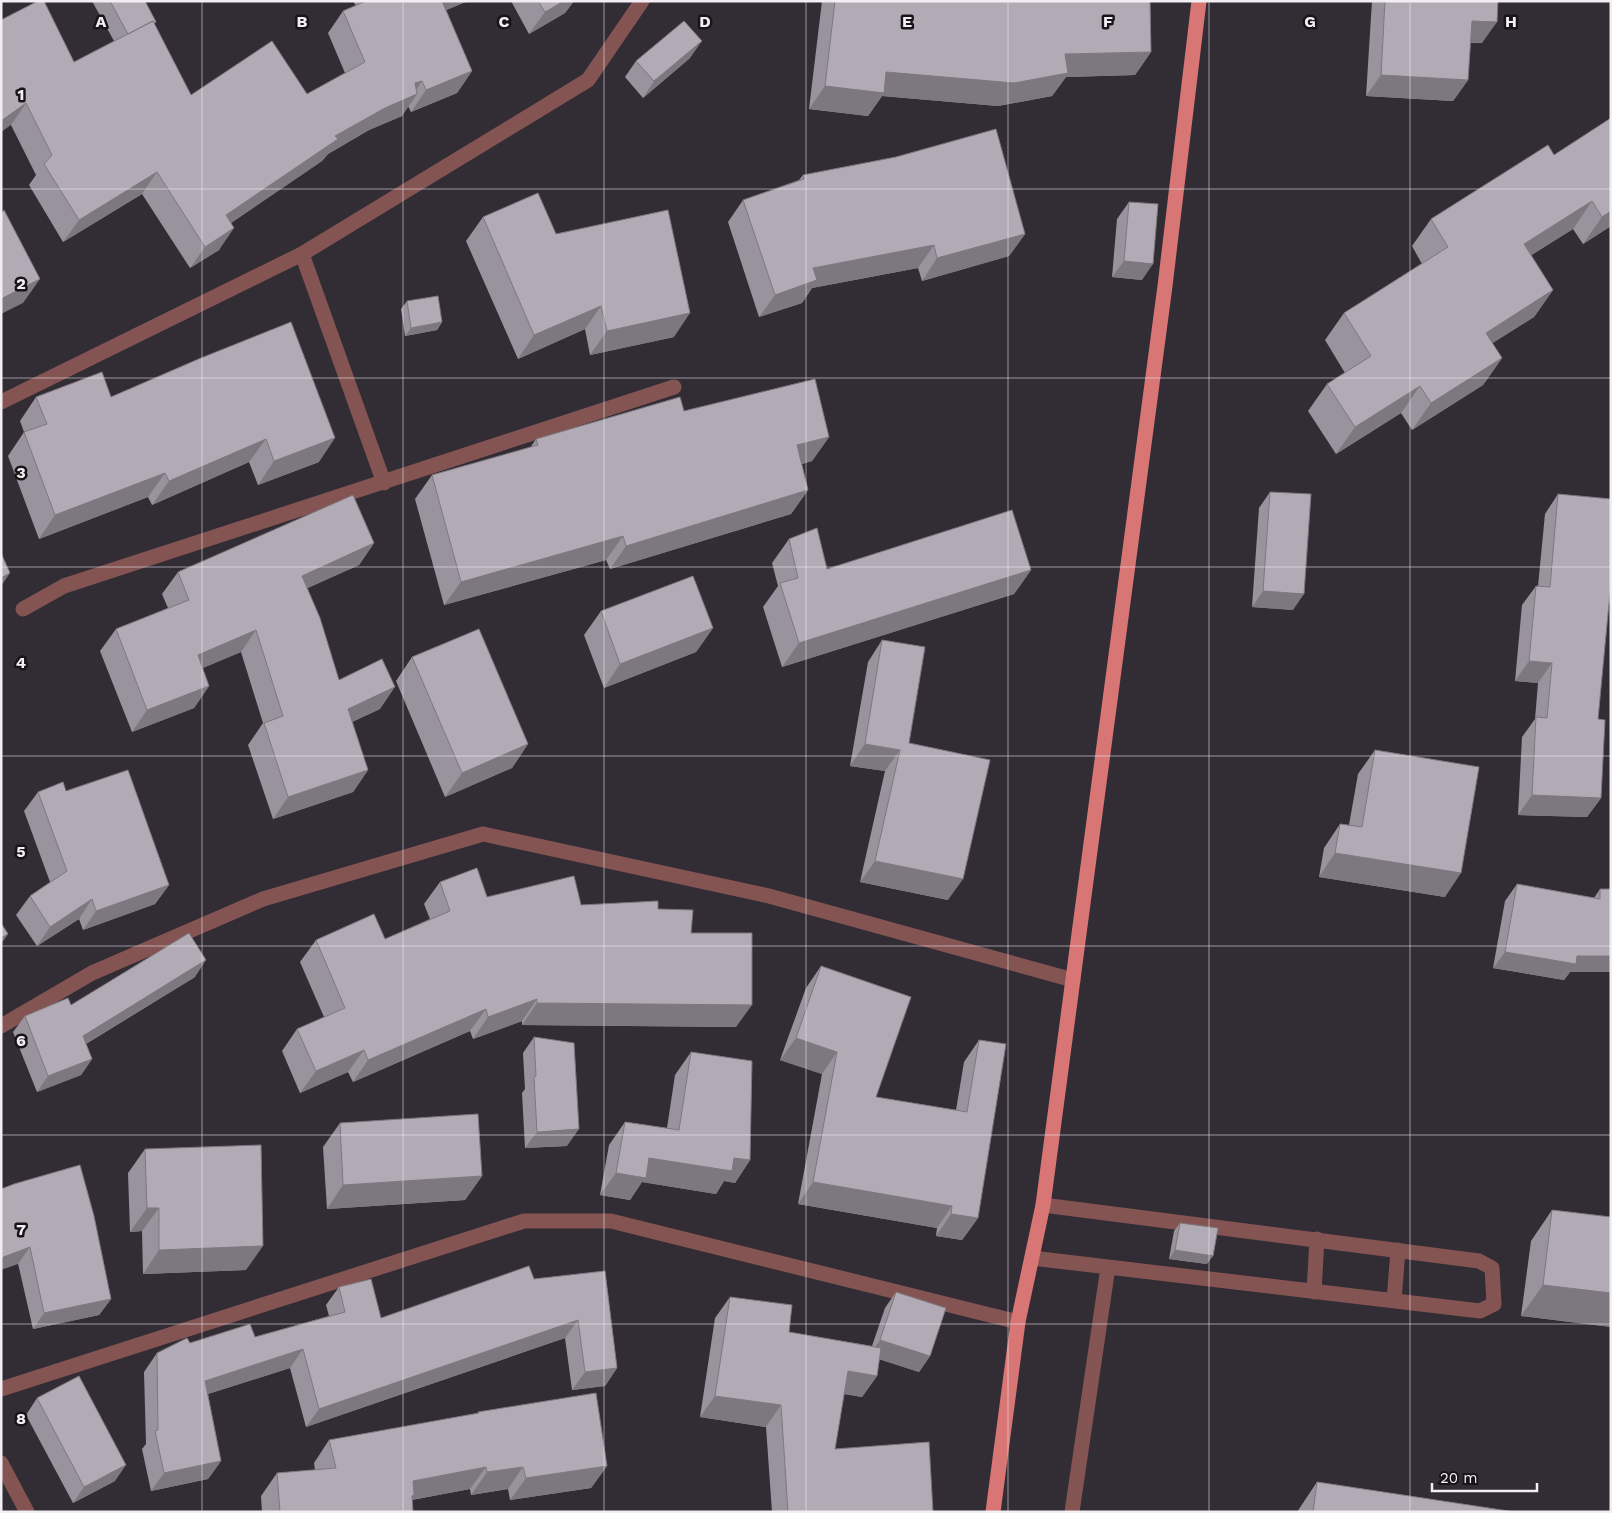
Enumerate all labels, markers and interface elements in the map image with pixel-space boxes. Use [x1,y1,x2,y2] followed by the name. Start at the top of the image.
[96,12,107,31] text: A
[297,12,308,31] text: B
[499,12,510,31] text: C
[699,12,711,31] text: D
[902,12,912,31] text: E
[1103,12,1113,31] text: F
[1304,12,1316,31] text: G
[1505,12,1517,31] text: H
[18,85,24,104] text: 1
[16,274,26,293] text: 2
[16,463,26,482] text: 3
[16,653,26,672] text: 4
[16,842,26,861] text: 5
[16,1031,26,1050] text: 6
[16,1220,26,1239] text: 7
[16,1409,26,1428] text: 8
[1432,1460,1537,1492] scale bar
[1440,1469,1478,1487] text: 20 m

